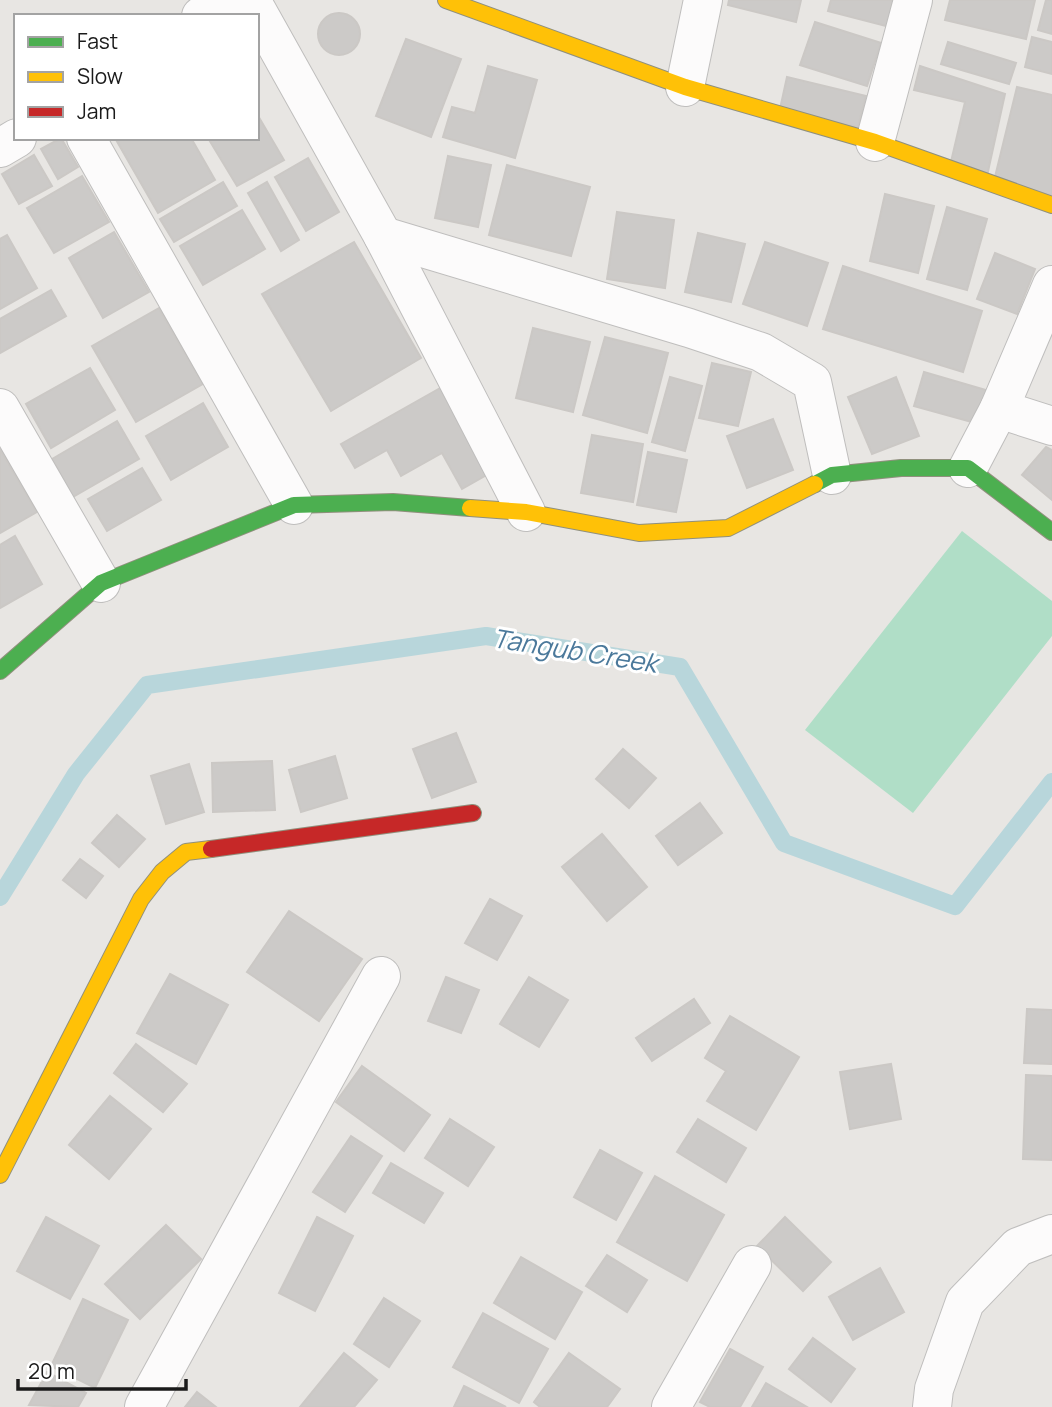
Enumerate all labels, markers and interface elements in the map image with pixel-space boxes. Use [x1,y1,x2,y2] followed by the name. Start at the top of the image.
[14,14,259,140] legend
[77,27,118,55] text: Fast
[77,62,123,90] text: Slow
[77,97,116,125] text: Jam
[490,619,664,681] water label: Tangub Creek
[18,1348,186,1392] scale bar
[28,1357,75,1385] text: 20 m

